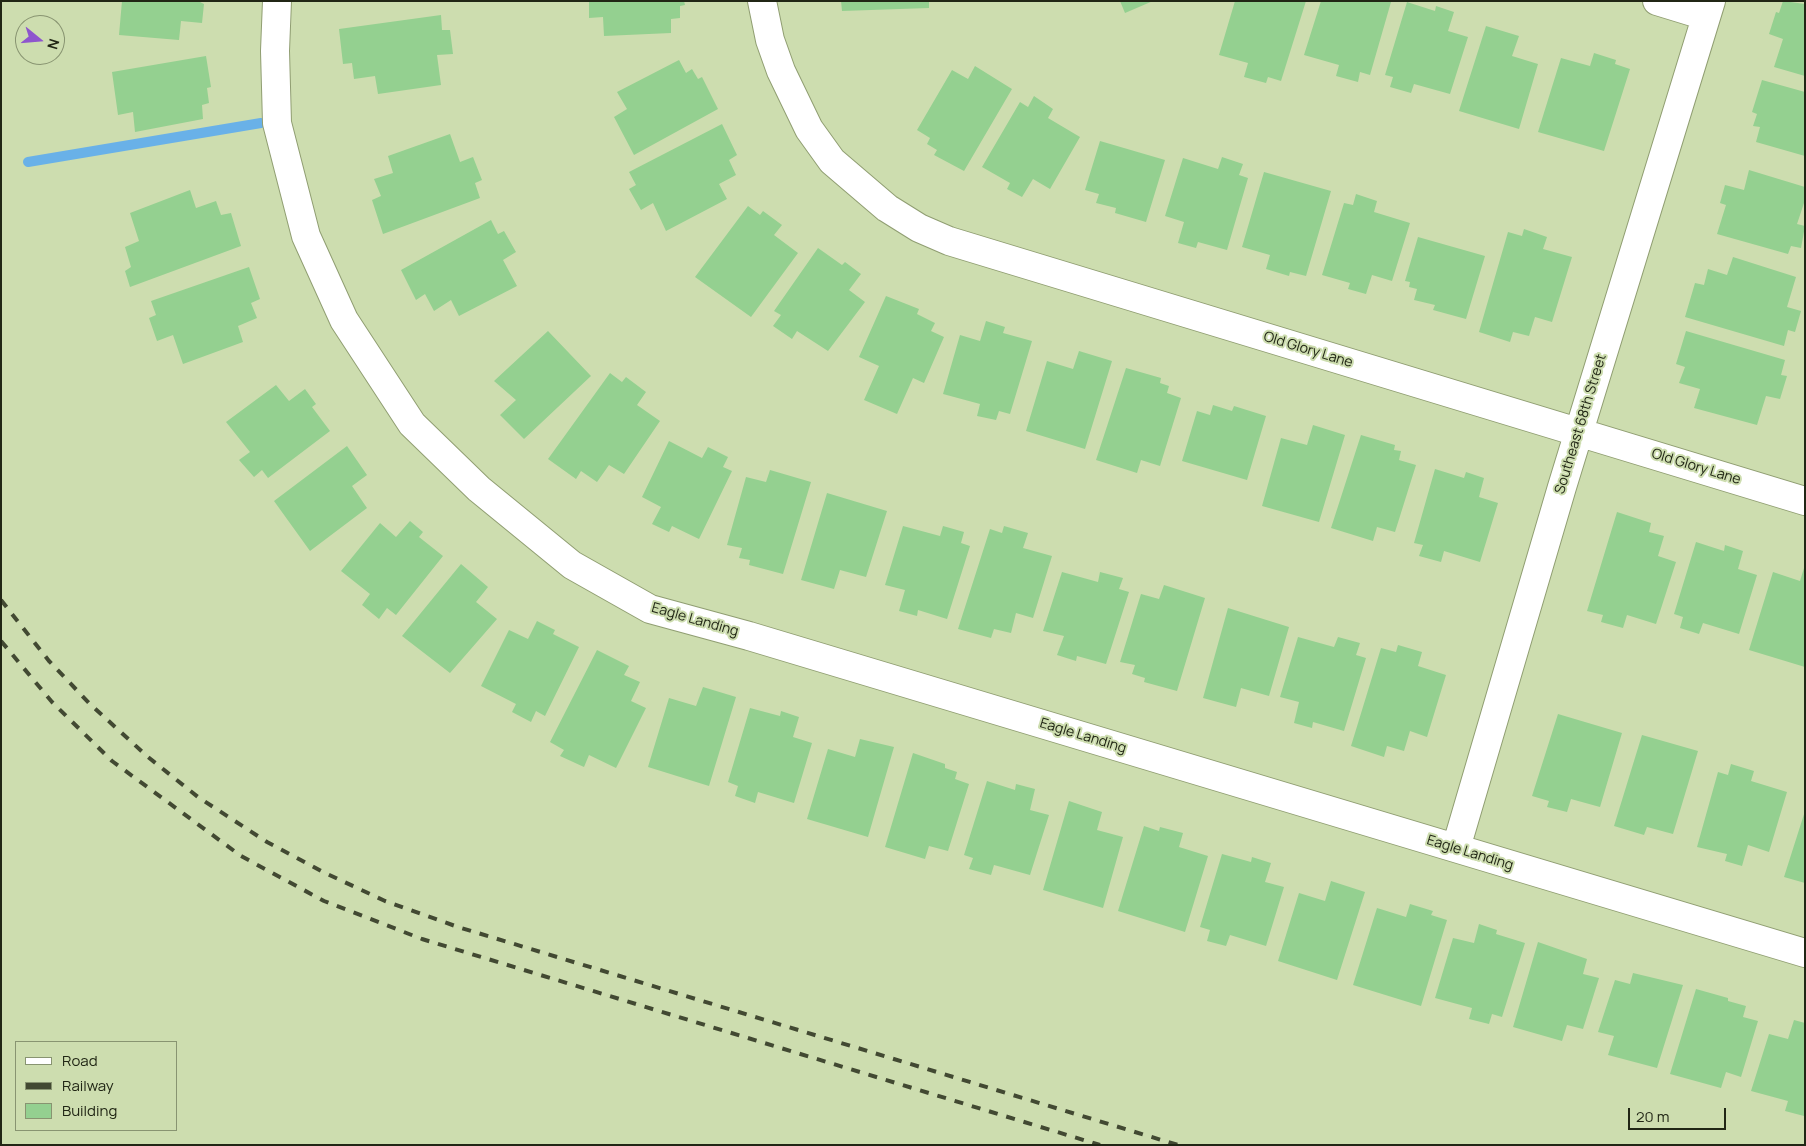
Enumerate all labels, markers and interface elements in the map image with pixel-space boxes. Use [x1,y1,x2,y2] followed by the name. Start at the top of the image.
[15,15,65,65] north arrow
[43,37,64,52] text: N
[1261,328,1355,372] street label: Old Glory Lane
[1552,352,1610,496] street label: Southeast 68th Street
[1649,445,1743,489] street label: Old Glory Lane
[650,600,740,640] street label: Eagle Landing
[1038,715,1128,757] street label: Eagle Landing
[1425,832,1515,874] street label: Eagle Landing
[15,1041,178,1131] legend
[62,1050,98,1071] text: Road
[62,1075,114,1096] text: Railway
[1631,1098,1728,1130] scale bar
[62,1100,117,1121] text: Building
[1636,1106,1669,1127] text: 20 m

